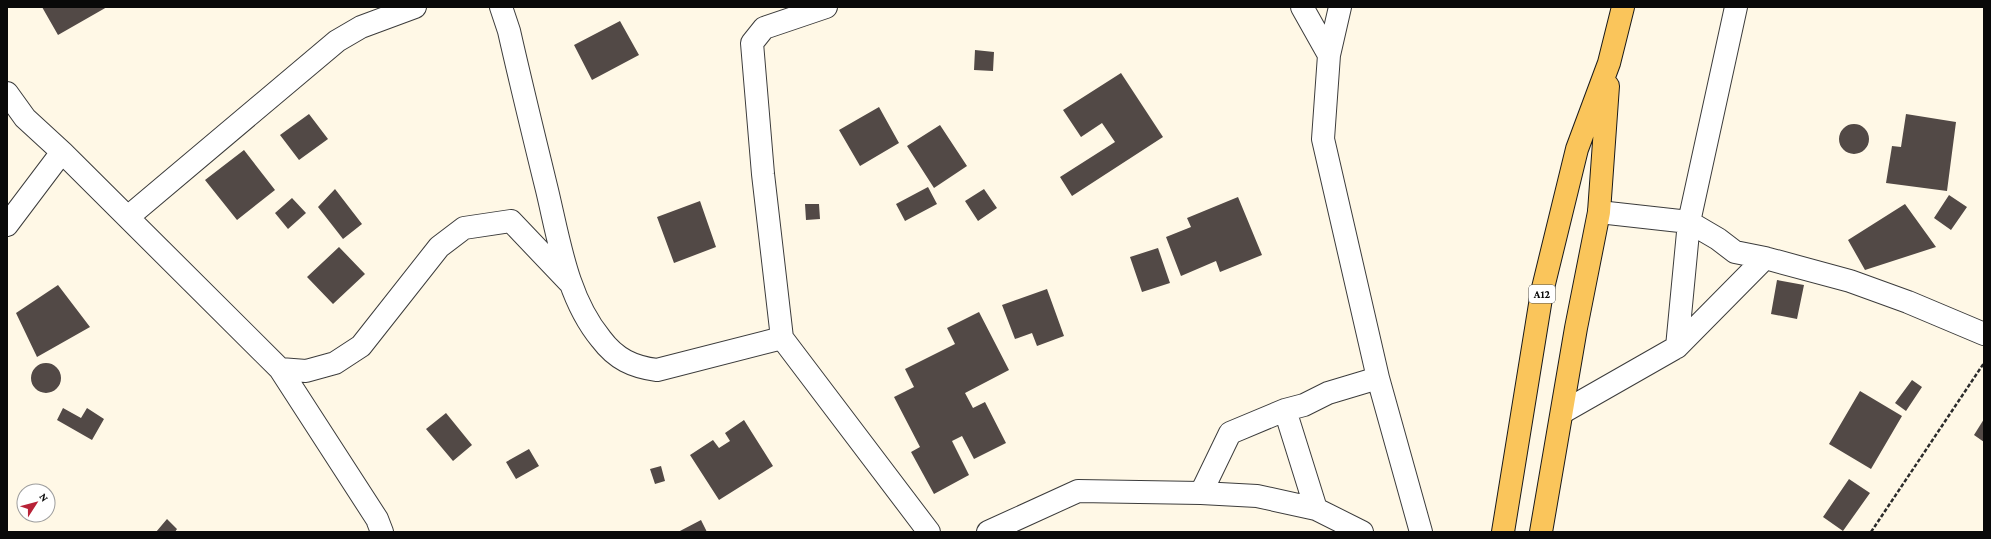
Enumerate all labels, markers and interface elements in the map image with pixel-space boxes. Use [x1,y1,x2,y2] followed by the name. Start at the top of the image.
[1529,285,1555,303] road number: A12
[16,483,56,523] north arrow
[37,491,51,504] text: N

